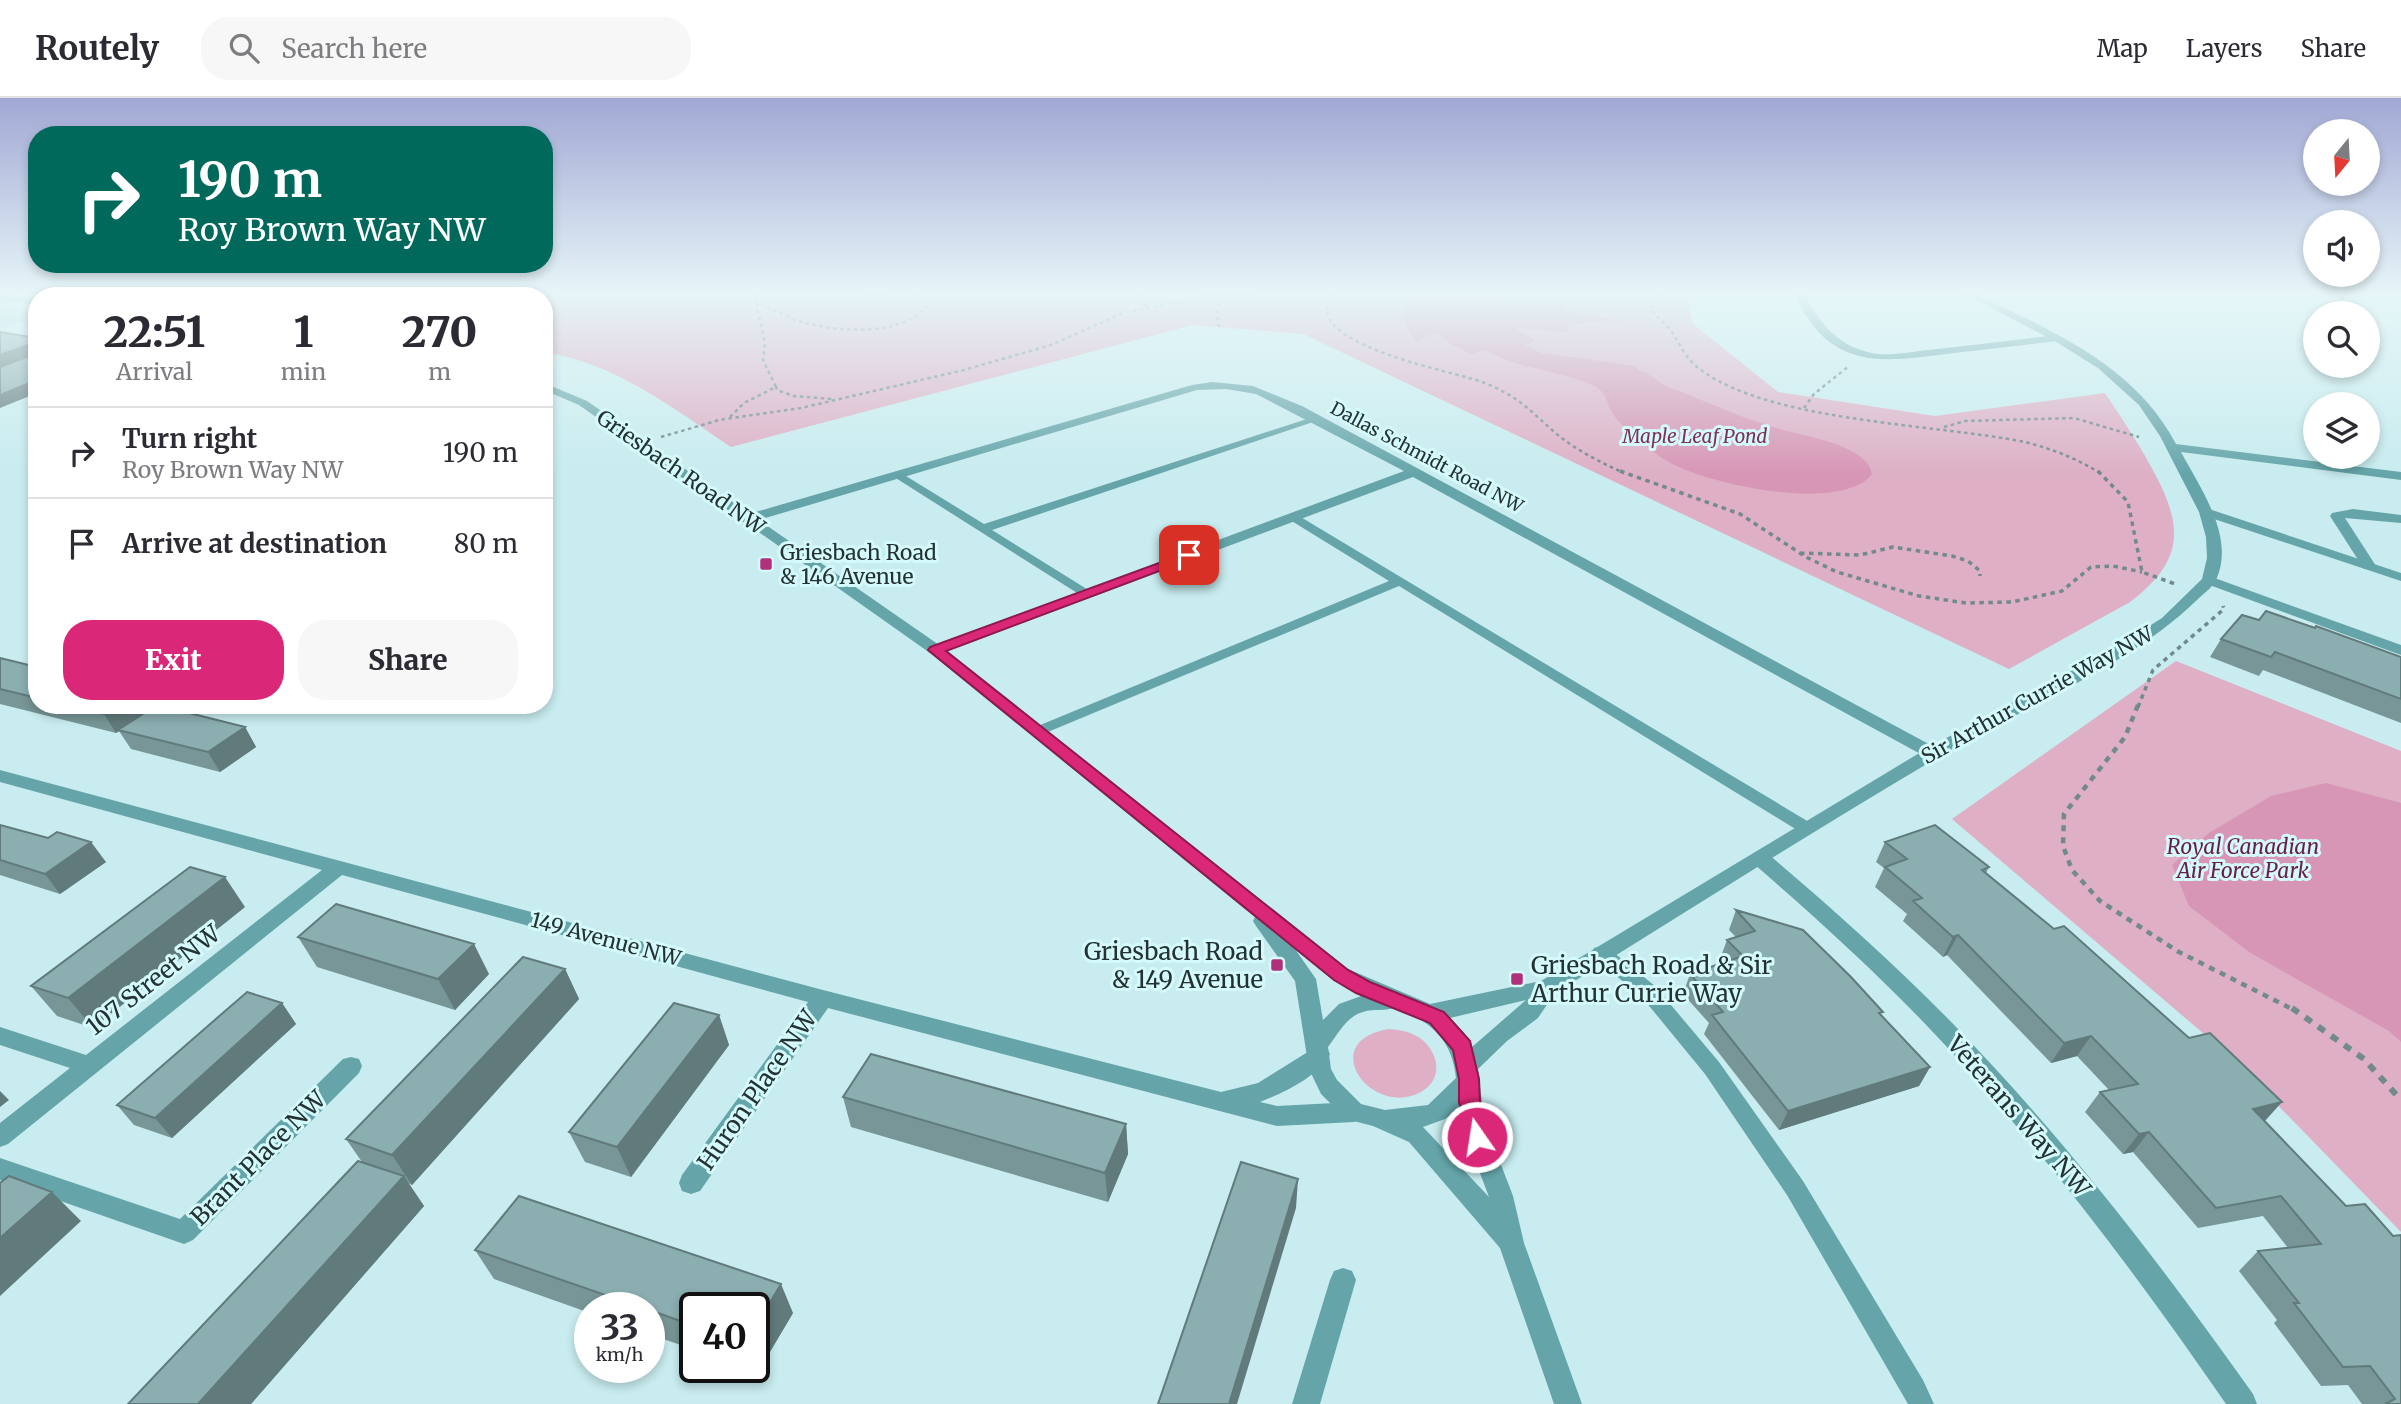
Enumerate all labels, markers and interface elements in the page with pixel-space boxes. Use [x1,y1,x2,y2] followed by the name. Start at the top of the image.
[201,17,691,80] search box
[35,28,159,69] text: Routely
[225,29,263,67] icon: search
[281,32,427,65] text: Search here
[2097,33,2148,64] text: Map
[2186,33,2262,64] text: Layers
[2300,33,2366,64] text: Share
[2303,119,2380,196] north arrow
[2303,119,2380,469] map controls
[178,149,322,210] text: 190 m
[63,154,154,245] icon: right
[178,210,486,250] text: Roy Brown Way NW
[2303,210,2380,287] button: sound
[2303,301,2380,378] button: search
[104,306,205,358] text: 22:51
[294,306,313,358] text: 1
[402,306,477,358] text: 270
[116,357,193,386] text: Arrival
[281,357,326,386] text: min
[428,357,451,386] text: m
[2303,392,2380,469] button: layers
[1327,396,1528,518] street label: Dallas Schmidt Road NW
[592,404,771,541] street label: Griesbach Road NW
[122,422,257,455] text: Turn right
[1622,424,1767,448] water label: Maple Leaf Pond
[63,434,101,472] icon: right
[443,436,518,469] text: 190 m
[122,455,343,484] text: Roy Brown Way NW
[63,525,101,563] icon: arrive
[1159,525,1219,585] pin
[122,527,387,560] text: Arrive at destination
[454,527,518,560] text: 80 m
[1170,536,1208,574] icon: arrive
[780,539,937,590] place label: Griesbach Road & 146 Avenue
[758,556,774,572] marker: Griesbach Road & 146 Avenue
[1916,619,2159,770] street label: Sir Arthur Currie Way NW
[63,620,284,700] button: Exit
[298,620,518,700] button: Share
[2167,833,2319,884] park label: Royal Canadian Air Force Park
[528,906,685,972] street label: 149 Avenue NW
[80,917,227,1042] street label: 107 Street NW
[1084,936,1263,995] place label: Griesbach Road & 149 Avenue
[1530,950,1772,1009] place label: Griesbach Road & Sir Arthur Currie Way
[1269,957,1285,973] marker: Griesbach Road & 149 Avenue
[1509,971,1525,987] marker: Griesbach Road & Sir Arthur Currie Way
[690,1003,824,1176] street label: Huron Place NW
[1940,1028,2098,1204] street label: Veterans Way NW
[184,1083,333,1232] street label: Brant Place NW
[1440,1100,1514,1174] position arrow
[679,1292,770,1383] speed limit sign: 40
[600,1306,639,1350] text: 33
[596,1343,643,1366] text: km/h

